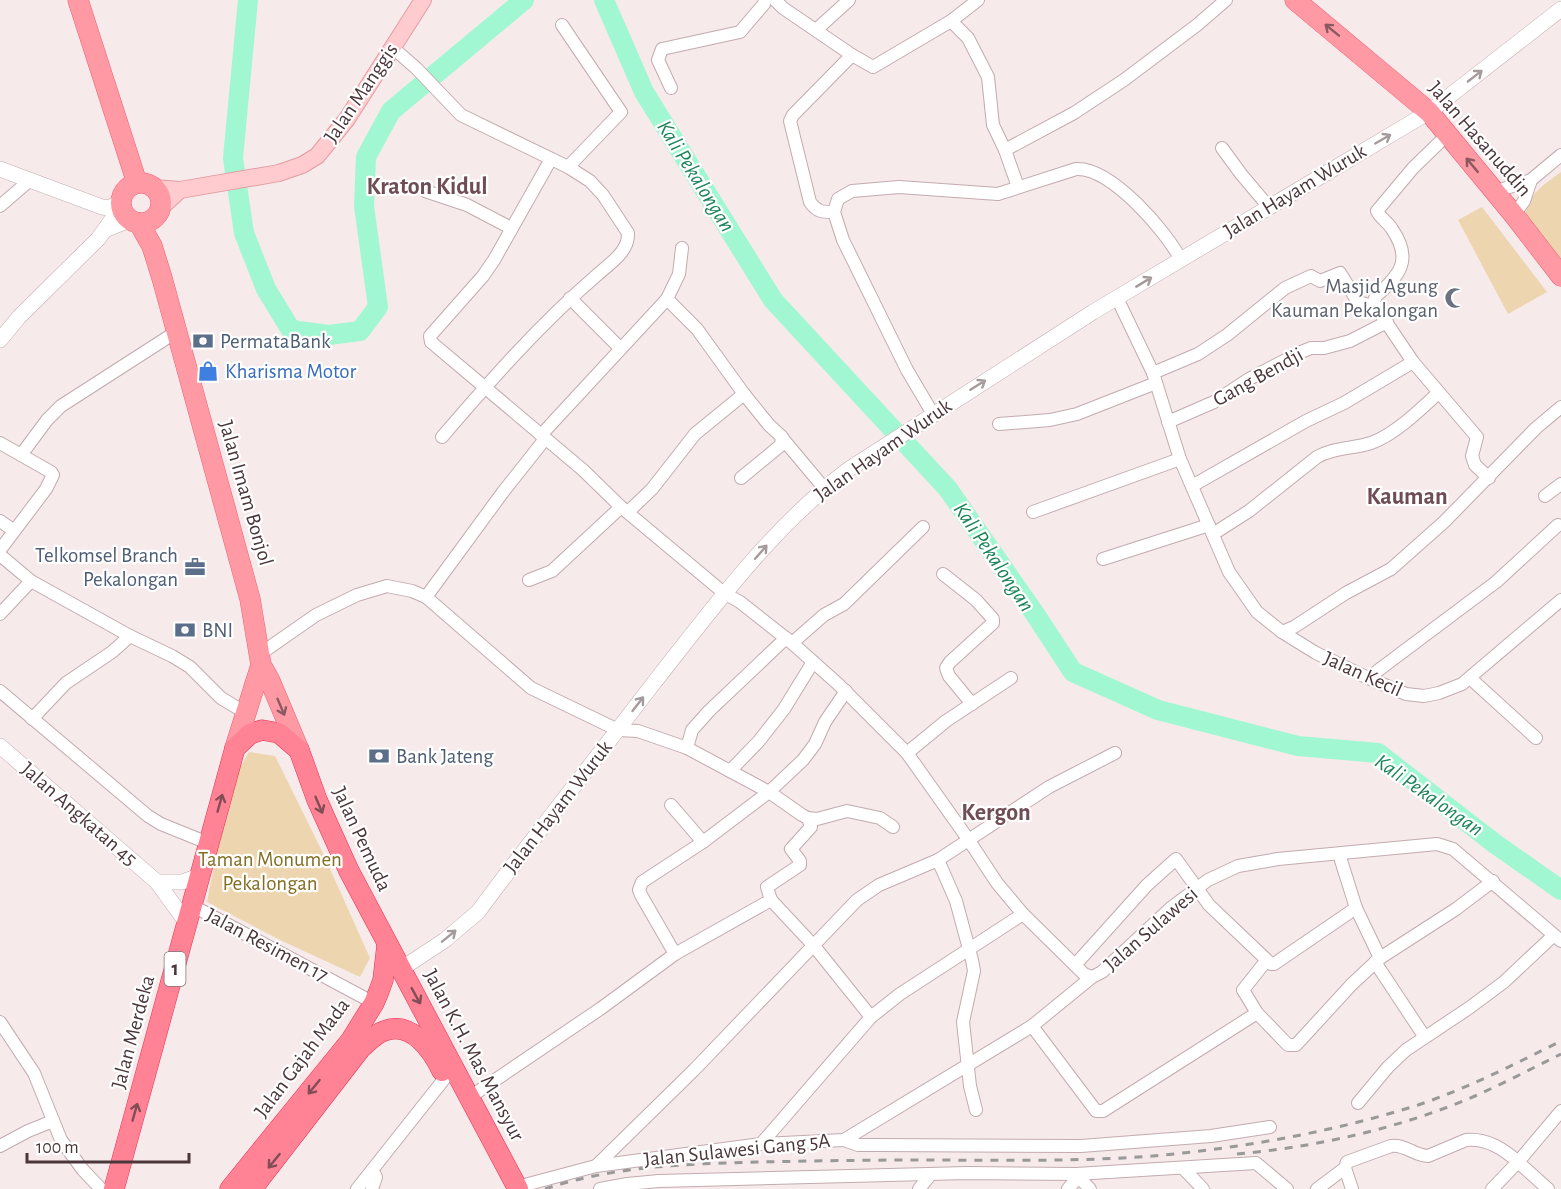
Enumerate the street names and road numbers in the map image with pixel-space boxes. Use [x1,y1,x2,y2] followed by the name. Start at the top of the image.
[320,40,402,146] street label: Jalan Manggis
[1425,77,1535,201] street label: Jalan Hasanuddin
[1220,140,1370,242] street label: Jalan Hayam Wuruk
[1209,344,1307,410] street label: Gang Bendji
[811,395,956,505] street label: Jalan Hayam Wuruk
[215,418,277,568] street label: Jalan Imam Bonjol
[1320,647,1406,701] street label: Jalan Kecil
[500,736,616,877] street label: Jalan Hayam Wuruk
[17,758,141,870] street label: Jalan Angkatan 45
[329,784,395,895] street label: Jalan Pemuda
[1100,883,1202,975] street label: Jalan Sulawesi
[202,904,332,986] street label: Jalan Resimen 17
[164,952,186,986] road number: 1
[420,966,528,1144] street label: Jalan K.H. Mas Mansyur
[108,973,158,1091] street label: Jalan Merdeka
[251,994,354,1121] street label: Jalan Gajah Mada
[643,1130,831,1170] street label: Jalan Sulawesi Gang 5A

